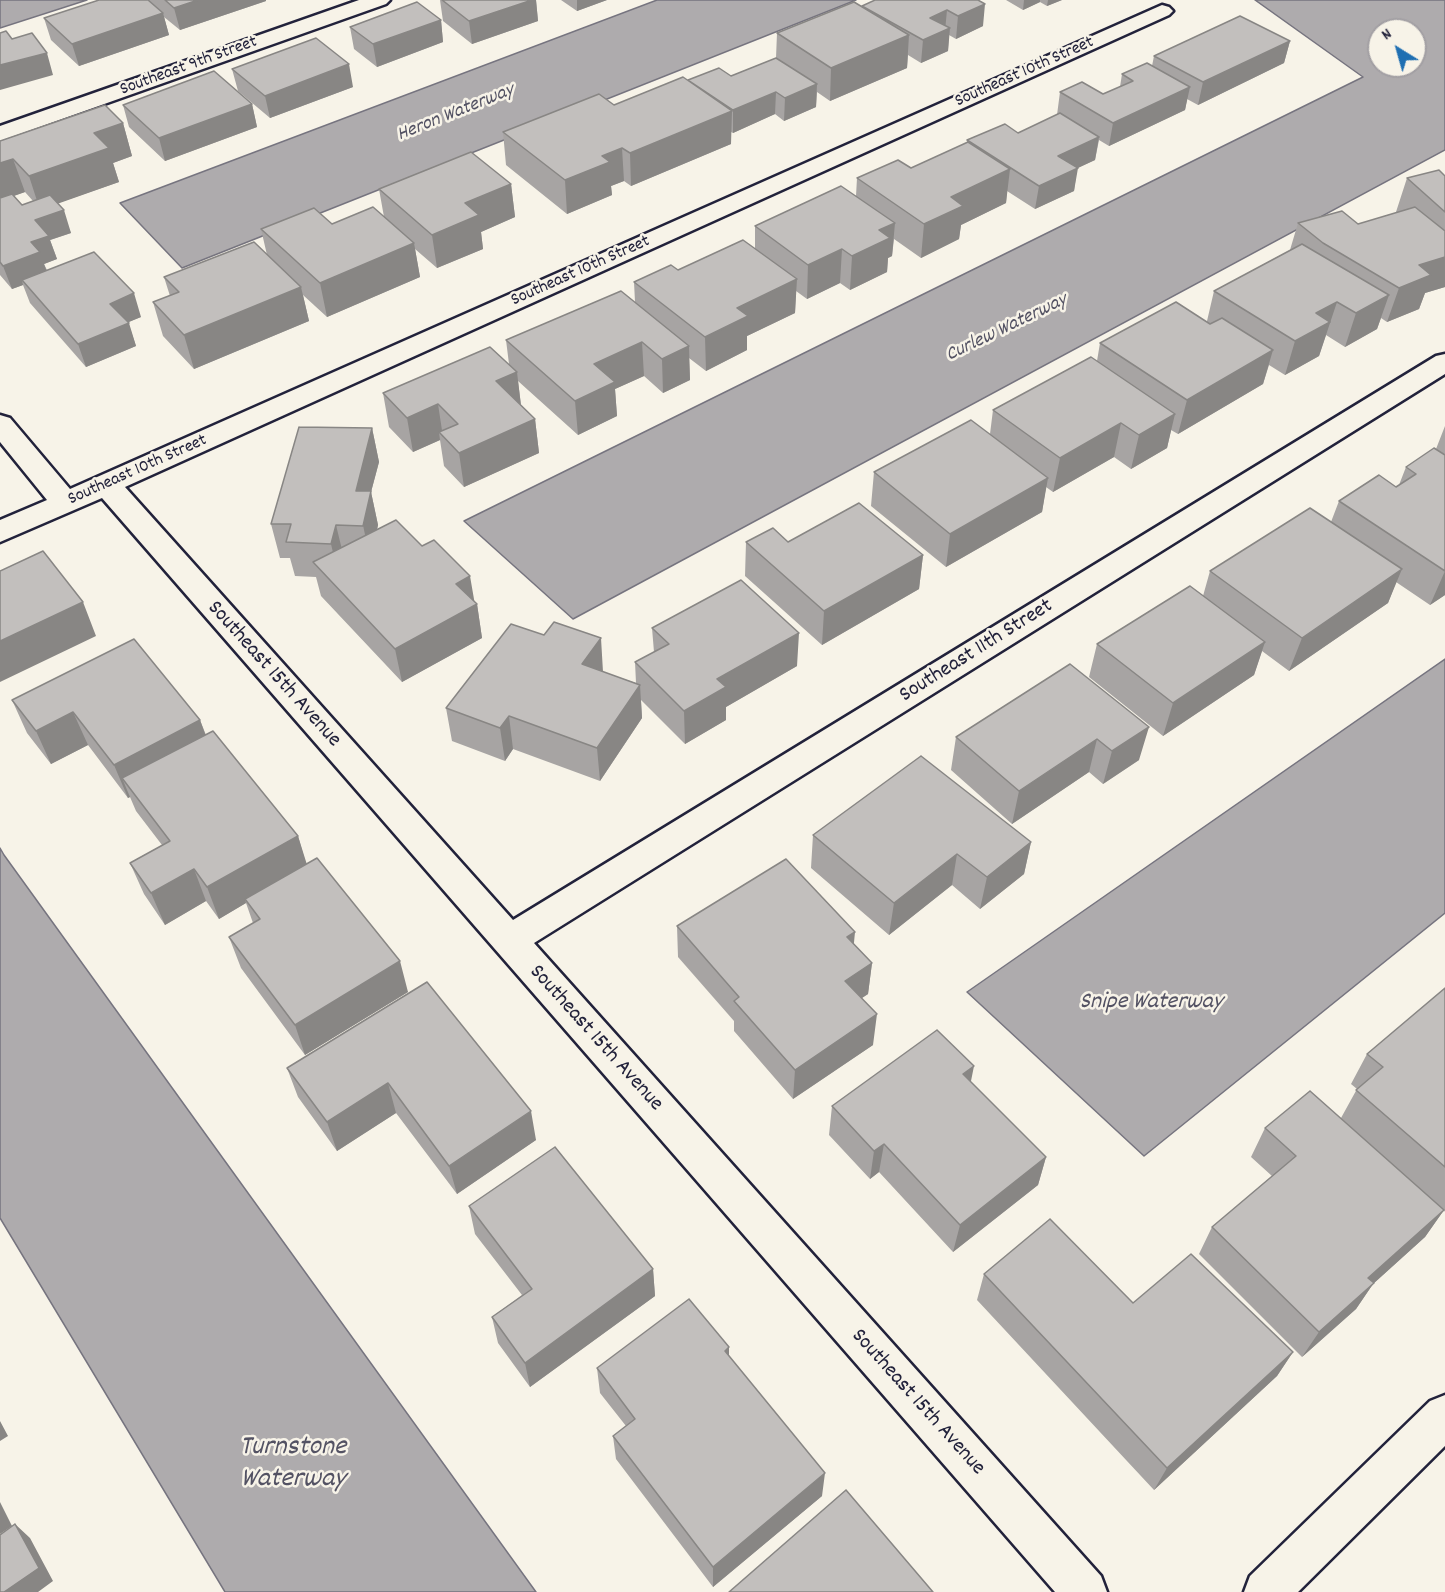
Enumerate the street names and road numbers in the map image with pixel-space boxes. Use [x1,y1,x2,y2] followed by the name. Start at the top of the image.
[118,32,260,102] street label: Southeast 9th Street
[952,33,1098,113] street label: Southeast 10th Street
[508,232,654,312] street label: Southeast 10th Street
[65,431,211,511] street label: Southeast 10th Street
[895,594,1059,710] street label: Southeast 11th Street
[200,596,346,754] street label: Southeast 15th Avenue
[522,960,668,1118] street label: Southeast 15th Avenue
[844,1324,990,1482] street label: Southeast 15th Avenue

